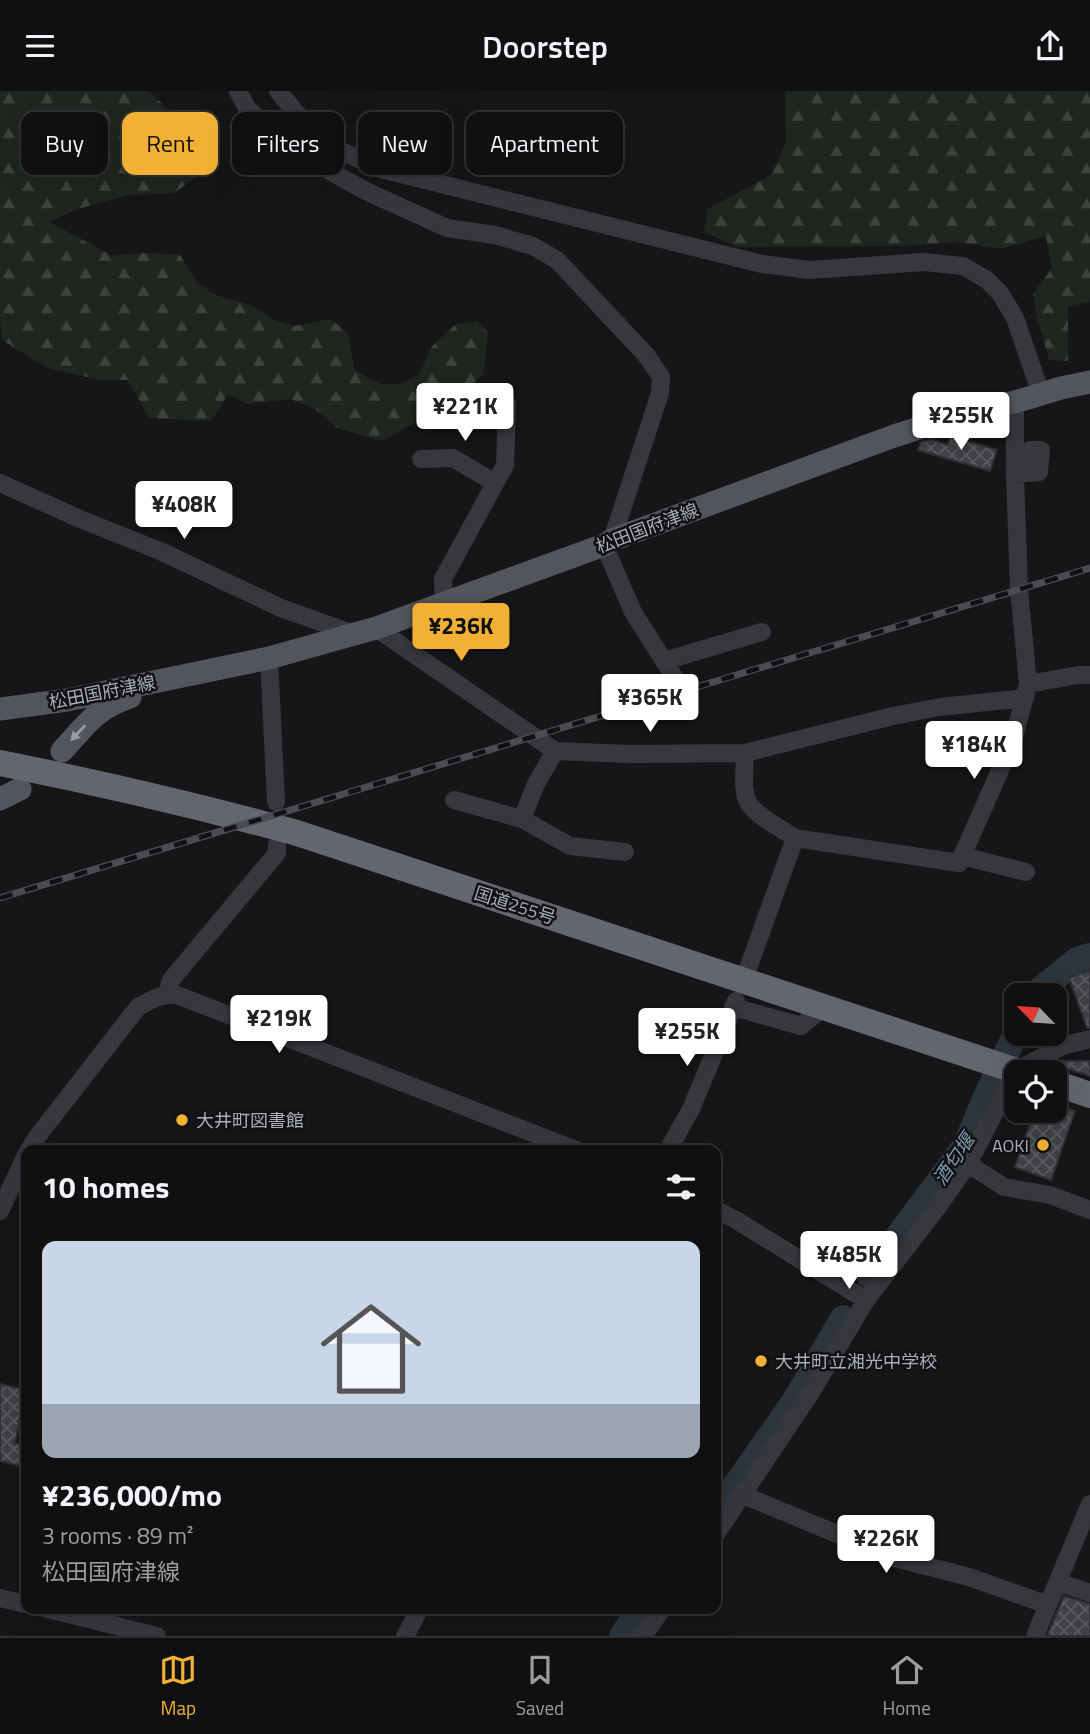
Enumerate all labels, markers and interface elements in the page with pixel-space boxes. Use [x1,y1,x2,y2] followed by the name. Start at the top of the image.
[482,22,608,70] text: Doorstep
[21,27,59,65] icon: menu
[1031,27,1069,65] icon: share
[21,112,108,175] chip: Buy
[122,112,218,175] chip: Rent
[232,112,344,175] chip: Filters
[358,112,452,175] chip: New
[466,112,623,175] chip: Apartment
[416,383,514,443] pin: ¥221K
[432,388,498,423] text: ¥221K
[912,393,1010,452] pin: ¥255K
[928,397,994,432] text: ¥255K
[135,482,233,541] pin: ¥408K
[151,486,217,521] text: ¥408K
[592,496,702,560] street label: 松田国府津線
[412,603,510,663] pin: ¥236K
[428,608,494,643] text: ¥236K
[46,668,158,716] street label: 松田国府津線
[601,675,699,734] pin: ¥365K
[617,679,683,714] text: ¥365K
[925,721,1023,781] pin: ¥184K
[70,724,86,742] one-way arrow
[941,726,1007,761] text: ¥184K
[471,879,559,931] street label: 国道255号
[1004,983,1068,1047] north arrow
[1004,983,1067,1123] map controls
[230,995,328,1055] pin: ¥219K
[246,1000,312,1035] text: ¥219K
[638,1009,736,1068] pin: ¥255K
[654,1013,720,1048] text: ¥255K
[1004,1060,1067,1123] button: locate
[196,1107,304,1134] place label: 大井町図書館
[174,1112,190,1128] marker: 大井町図書館
[925,1125,983,1191] water label: 酒匂堰
[992,1132,1029,1159] place label: AOKI
[1035,1137,1051,1153] marker: AOKI
[42,1164,169,1210] text: 10 homes
[662,1168,700,1206] icon: filters
[800,1231,898,1291] pin: ¥485K
[816,1236,882,1271] text: ¥485K
[308,1286,434,1412] icon: home
[775,1348,937,1375] place label: 大井町立湘光中学校
[753,1353,769,1369] marker: 大井町立湘光中学校
[42,1472,222,1518] text: ¥236,000/mo
[837,1515,935,1575] pin: ¥226K
[42,1518,193,1553] text: 3 rooms · 89 m²
[853,1520,919,1555] text: ¥226K
[42,1554,180,1589] text: 松田国府津線
[159,1651,197,1722] tab: Map
[516,1651,564,1722] tab: Saved
[883,1651,931,1722] tab: Home

